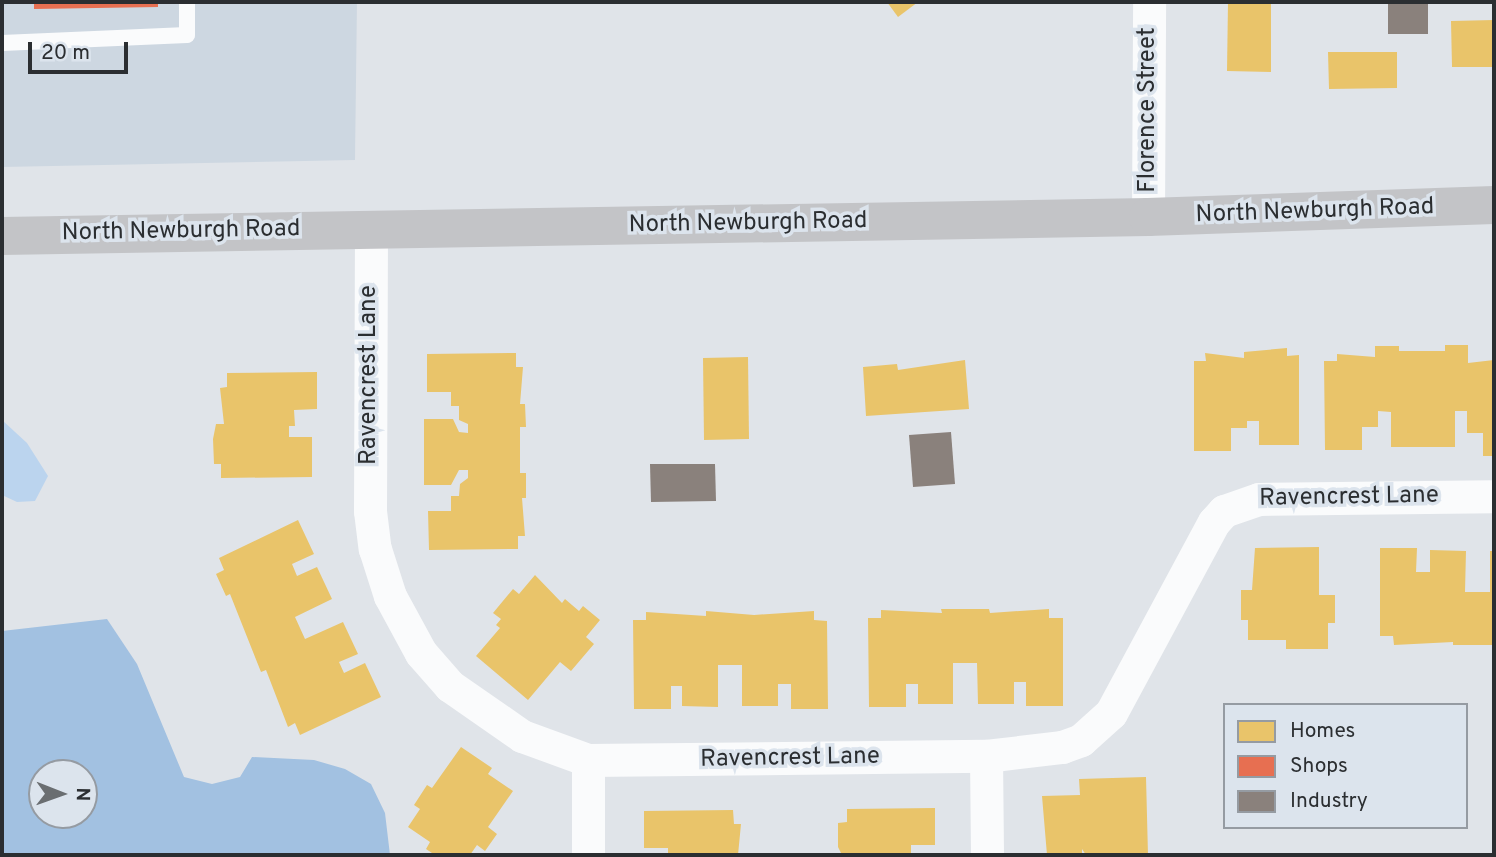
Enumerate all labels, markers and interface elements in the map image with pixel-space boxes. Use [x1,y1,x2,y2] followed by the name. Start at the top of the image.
[1135,27,1163,193] street label: Florence Street
[32,28,131,72] scale bar
[41,40,90,67] text: 20 m
[1195,193,1435,231] street label: North Newburgh Road
[628,208,868,240] street label: North Newburgh Road
[61,216,301,248] street label: North Newburgh Road
[356,285,384,465] street label: Ravencrest Lane
[1259,482,1439,514] street label: Ravencrest Lane
[1223,703,1468,829] legend
[1290,718,1355,745] text: Homes
[700,743,880,775] street label: Ravencrest Lane
[1290,753,1348,780] text: Shops
[28,759,98,829] north arrow
[70,787,94,801] text: N
[1290,788,1368,815] text: Industry

